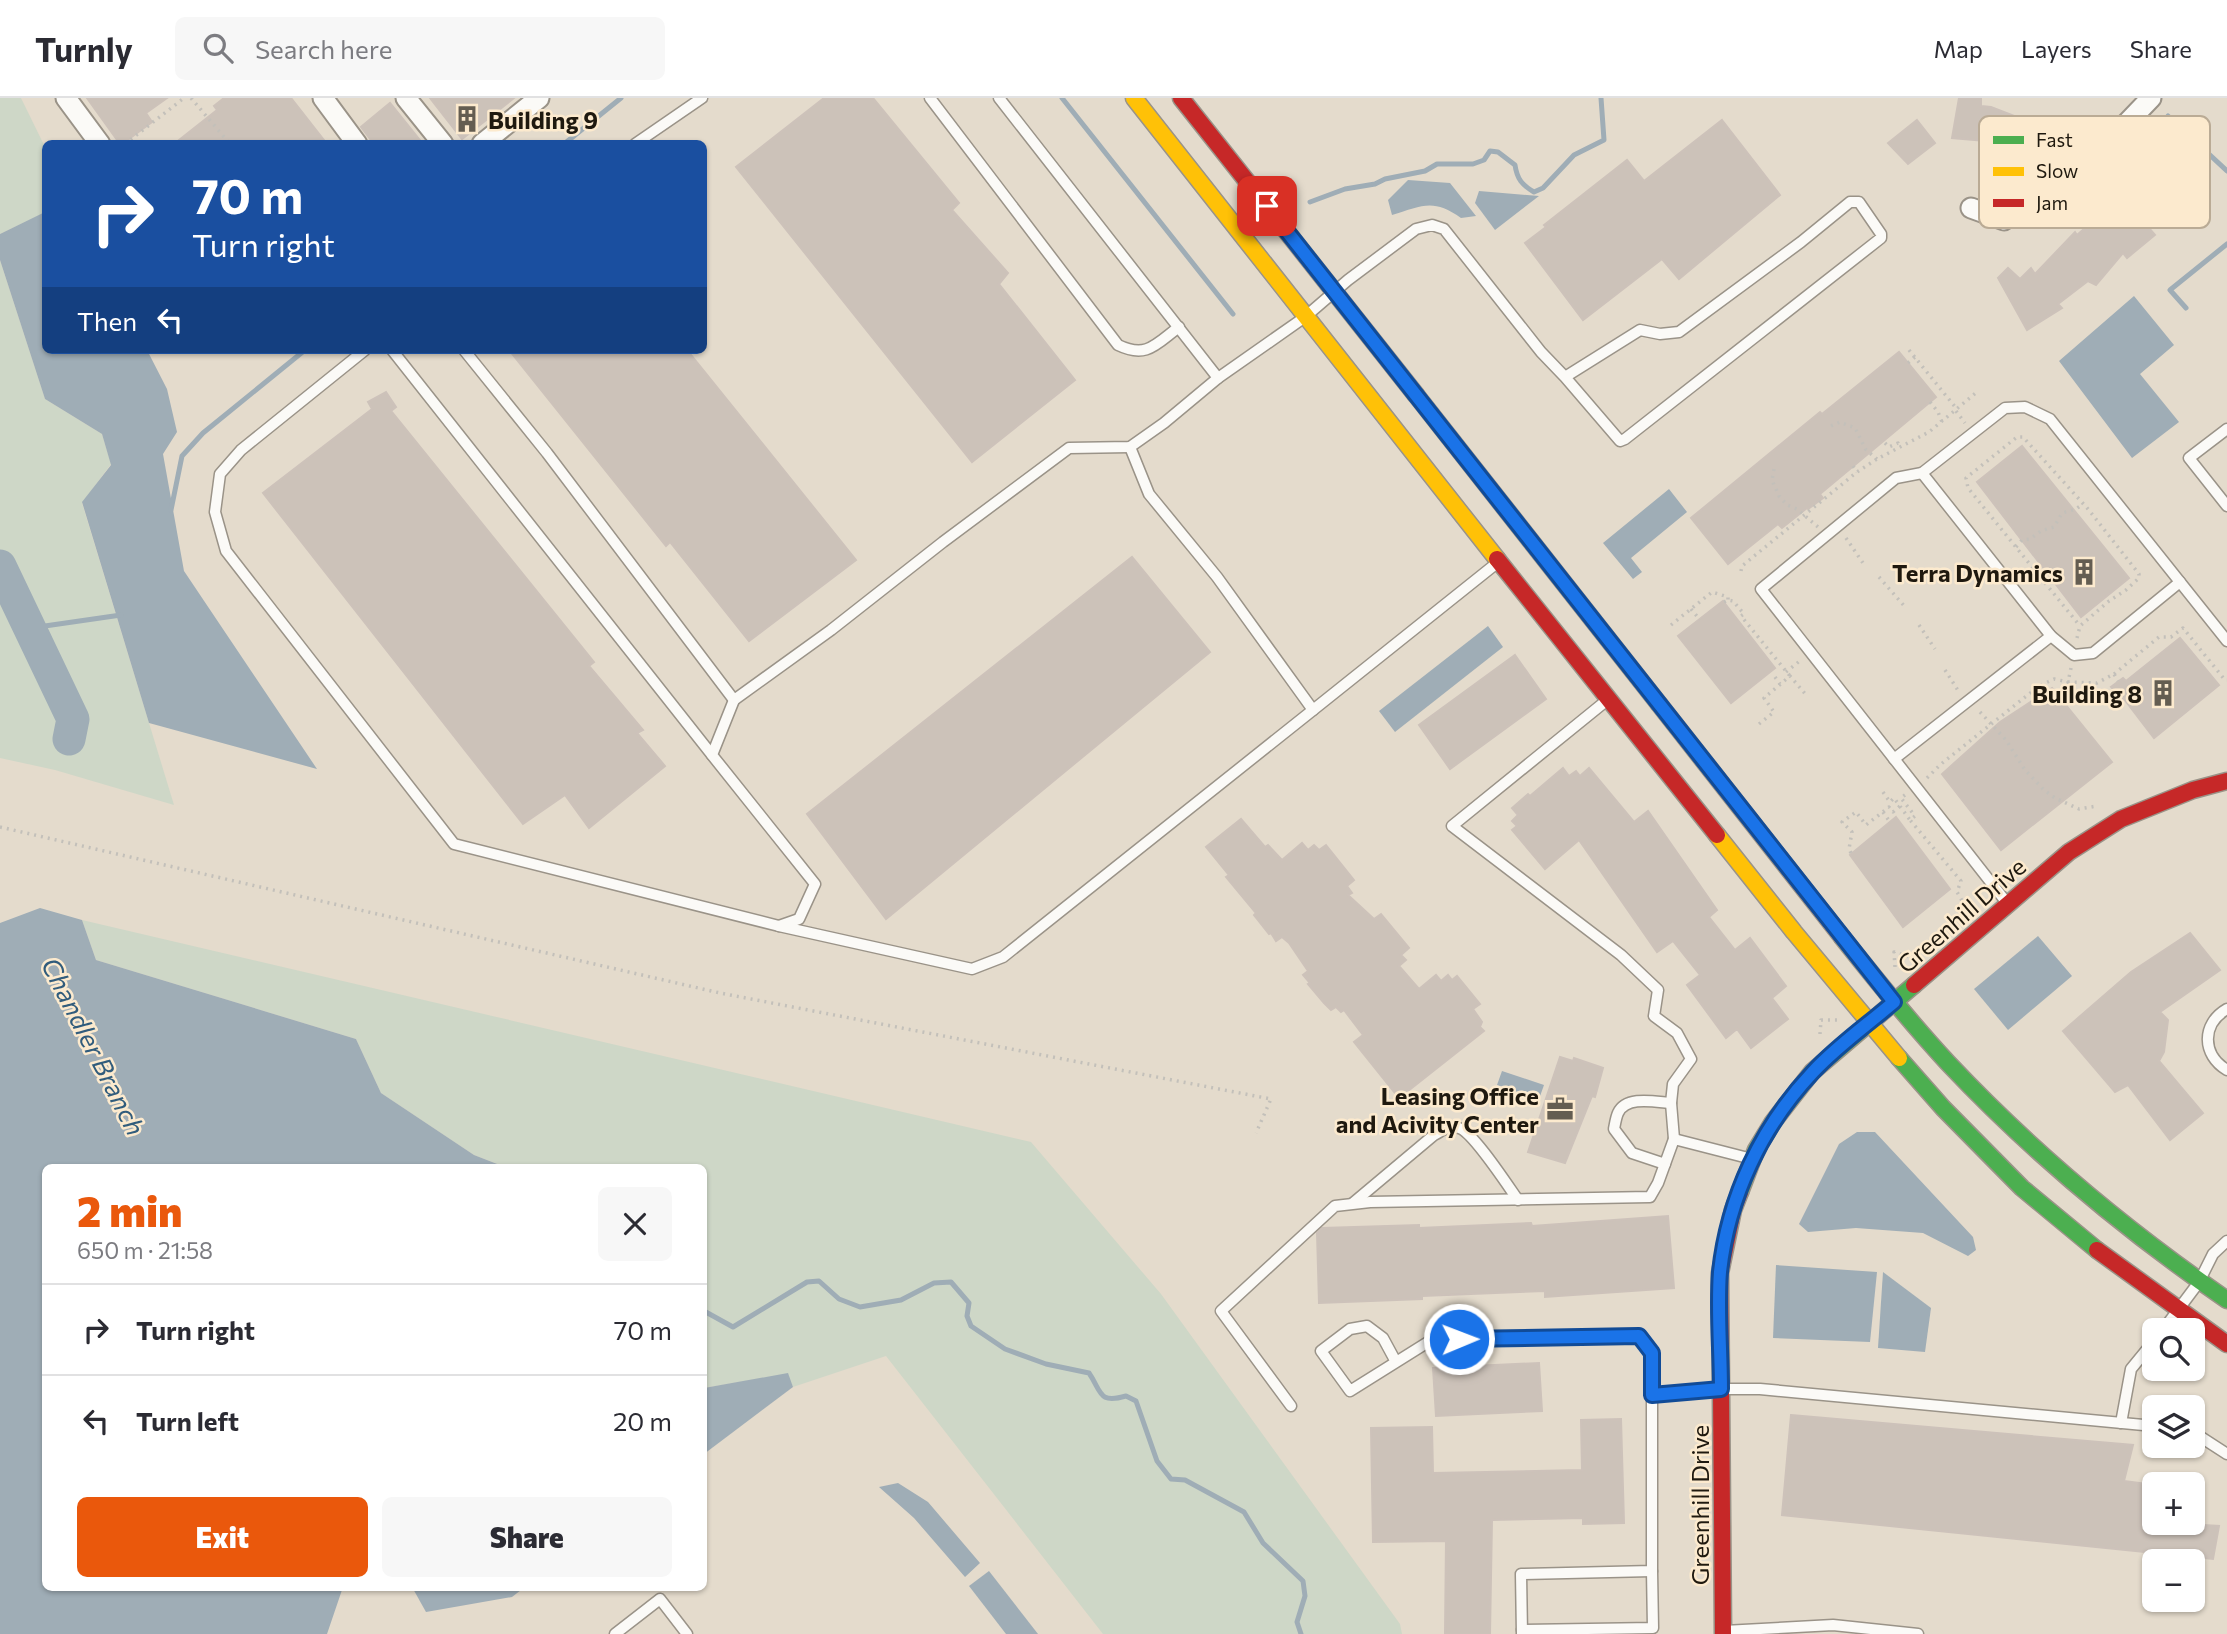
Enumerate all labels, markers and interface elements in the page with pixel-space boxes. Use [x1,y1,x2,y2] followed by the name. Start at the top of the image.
[175,17,665,80] search box
[35,28,133,69] text: Turnly
[199,29,237,67] icon: search
[255,33,392,64] text: Search here
[1934,34,1983,63] text: Map
[2021,34,2092,63] text: Layers
[2130,34,2192,63] text: Share
[452,104,482,134] building icon: Building 9
[488,105,598,134] place label: Building 9
[1979,116,2210,228] legend
[2036,128,2073,151] text: Fast
[2036,159,2078,182] text: Slow
[192,164,303,224] text: 70 m
[77,168,168,259] icon: right
[1237,176,1297,236] pin
[1248,187,1286,225] icon: arrive
[2036,191,2068,214] text: Jam
[192,224,335,264] text: Turn right
[151,301,189,339] icon: left
[77,305,137,336] text: Then
[2069,557,2099,587] building icon: Terra Dynamics
[1892,558,2063,587] place label: Terra Dynamics
[2148,678,2178,708] building icon: Building 8
[2032,679,2142,708] place label: Building 8
[1891,851,2031,979] street label: Greenhill Drive
[36,952,152,1140] water label: Chandler Branch
[1336,1081,1539,1138] place label: Leasing Office and Acivity Center
[1545,1094,1575,1124] office icon: Leasing Office and Acivity Center
[77,1184,183,1236] text: 2 min
[598,1187,672,1261] button: close
[77,1236,213,1264] text: 650 m · 21:58
[1422,1302,1496,1376] position arrow
[77,1311,115,1349] icon: right
[136,1314,255,1345] text: Turn right
[614,1314,672,1345] text: 70 m
[2142,1318,2205,1612] map controls
[2142,1318,2205,1381] button: search
[2142,1395,2205,1458] button: layers
[77,1402,115,1440] icon: left
[136,1405,239,1436] text: Turn left
[613,1405,672,1436] text: 20 m
[1685,1425,1714,1585] street label: Greenhill Drive
[2142,1472,2205,1535] button: +
[77,1497,368,1577] button: Exit
[382,1497,672,1577] button: Share
[2142,1549,2205,1612] button: −

